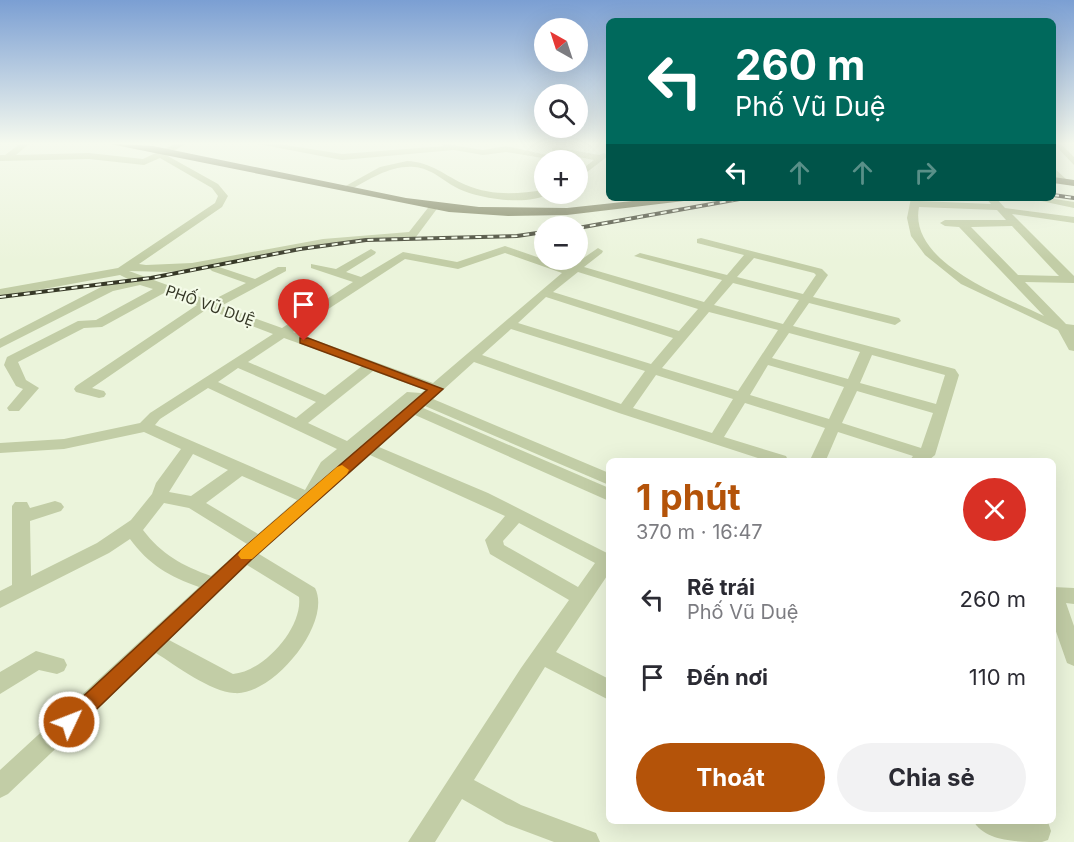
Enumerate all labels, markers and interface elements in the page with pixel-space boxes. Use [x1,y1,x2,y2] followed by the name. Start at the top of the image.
[534,18,588,72] north arrow
[534,18,588,270] map controls
[735,39,865,90] text: 260 m
[636,42,714,120] icon: left
[534,84,588,138] button: search
[735,90,885,123] text: Phố Vũ Duệ
[534,150,588,204] button: +
[720,156,753,189] icon: left
[783,156,816,189] icon: ahead
[846,156,879,189] icon: ahead
[909,156,942,189] icon: right
[534,216,588,270] button: −
[163,279,258,330] street label: PHỐ VŨ DUỆ
[278,279,329,341] pin
[287,288,320,321] icon: arrive
[636,475,741,519] text: 1 phút
[963,478,1026,541] button: close
[636,520,763,544] text: 370 m · 16:47
[687,574,755,600] text: Rẽ trái
[636,583,669,616] icon: left
[960,586,1026,612] text: 260 m
[687,600,798,624] text: Phố Vũ Duệ
[636,661,669,694] icon: arrive
[687,664,768,690] text: Đến nơi
[969,664,1026,690] text: 110 m
[37,690,101,754] position arrow
[636,743,825,812] button: Thoát
[837,743,1026,812] button: Chia sẻ

